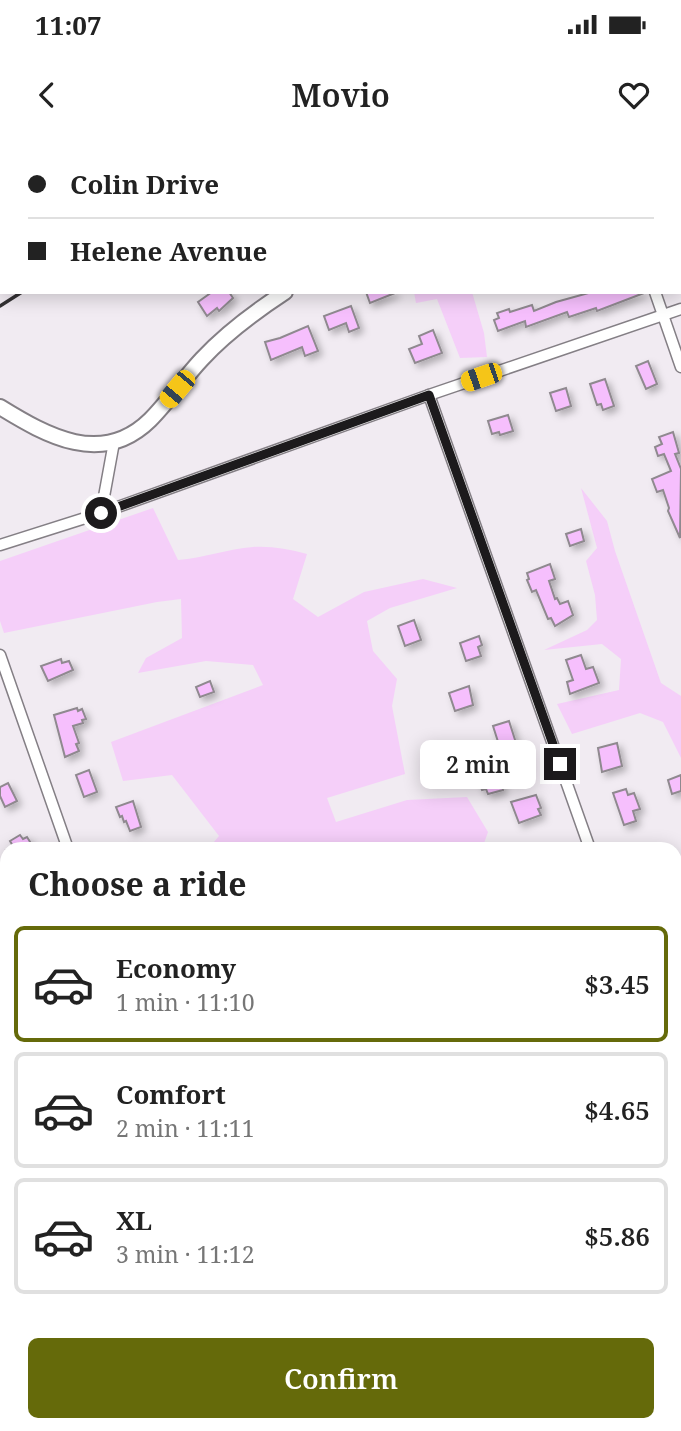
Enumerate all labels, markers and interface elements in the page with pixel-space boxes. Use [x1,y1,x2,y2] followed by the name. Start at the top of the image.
[35,7,102,43] text: 11:07
[291,73,390,116] text: Movio
[28,76,66,114] icon: back
[615,76,653,114] icon: heart
[70,166,219,202] text: Colin Drive
[70,233,267,269] text: Helene Avenue
[458,360,505,394] car
[156,366,199,412] car
[85,497,117,529] route start
[420,740,536,788] callout: 2 min
[446,748,510,780] text: 2 min
[544,748,576,780] route end
[28,862,247,905] text: Choose a ride
[116,950,236,986] text: Economy
[32,953,95,1016] icon: car
[584,966,650,1002] text: $3.45
[116,986,254,1018] text: 1 min · 11:10
[116,1076,226,1112] text: Comfort
[32,1079,95,1142] icon: car
[584,1092,650,1128] text: $4.65
[116,1112,254,1144] text: 2 min · 11:11
[116,1202,152,1238] text: XL
[32,1205,95,1268] icon: car
[584,1218,650,1254] text: $5.86
[116,1238,254,1270] text: 3 min · 11:12
[28,1338,654,1418] button: Confirm

